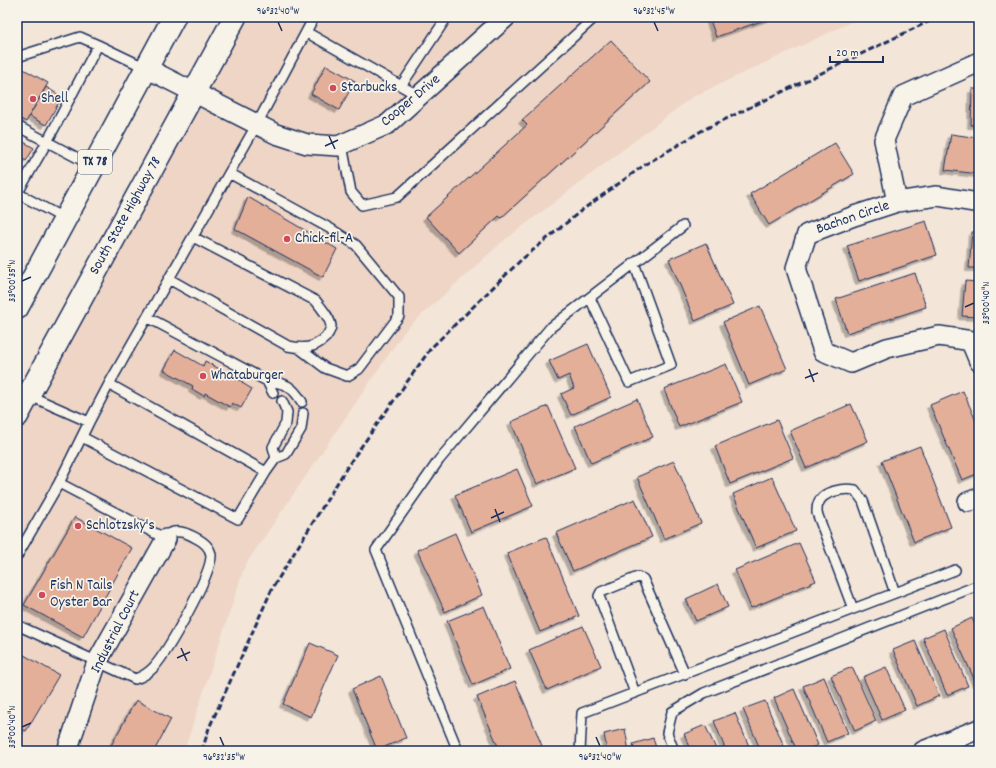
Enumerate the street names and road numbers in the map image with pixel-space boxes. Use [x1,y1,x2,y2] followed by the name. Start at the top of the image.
[376,69,446,133] street label: Cooper Drive
[78,150,112,174] road number: TX 78
[84,153,168,279] street label: South State Highway 78
[813,195,893,241] street label: Bachon Circle
[86,586,147,678] street label: Industrial Court

